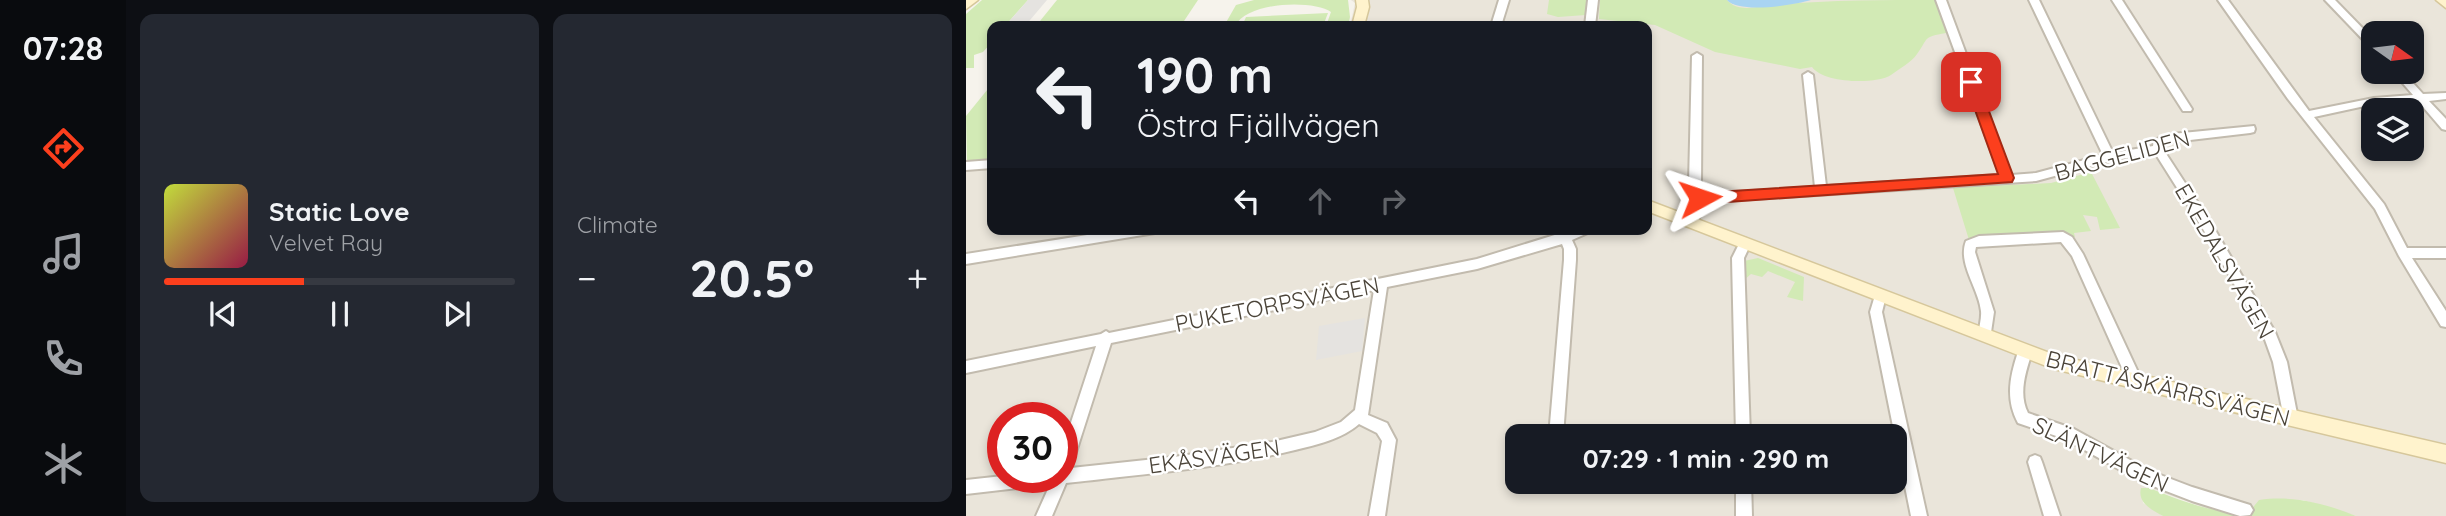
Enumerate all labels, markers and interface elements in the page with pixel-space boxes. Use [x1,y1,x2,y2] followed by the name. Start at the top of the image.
[2361,21,2424,84] north arrow
[2361,21,2424,161] map controls
[23,28,103,68] text: 07:28
[1137,44,1273,105] text: 190 m
[1022,49,1113,140] icon: left
[1941,52,2001,112] pin
[1952,63,1990,101] icon: arrive
[2361,98,2424,161] button: layers
[1137,105,1380,145] text: Östra Fjällvägen
[2051,123,2193,187] street label: BAGGELIDEN
[39,124,88,173] icon: directions
[1663,161,1737,235] position arrow
[2169,178,2281,344] street label: EKEDALSVÄGEN
[1228,182,1266,220] icon: left
[1301,182,1339,220] icon: ahead
[1374,182,1412,220] icon: right
[269,195,410,228] text: Static Love
[577,210,658,239] text: Climate
[269,228,383,257] text: Velvet Ray
[39,229,88,278] icon: music
[689,245,814,310] text: 20.5°
[577,254,597,302] text: −
[907,254,928,302] text: +
[1172,270,1382,338] street label: PUKETORPSVÄGEN
[204,295,242,333] icon: previous
[321,295,359,333] icon: pause
[438,295,476,333] icon: next
[39,334,88,383] icon: phone
[2043,344,2293,432] street label: BRATTÅSKÄRRSVÄGEN
[987,402,1078,493] speed limit sign: 30
[2028,410,2174,498] street label: SLÄNTVÄGEN
[1146,432,1282,480] street label: EKÅSVÄGEN
[39,439,88,488] icon: climate
[1583,442,1829,475] text: 07:29 · 1 min · 290 m

